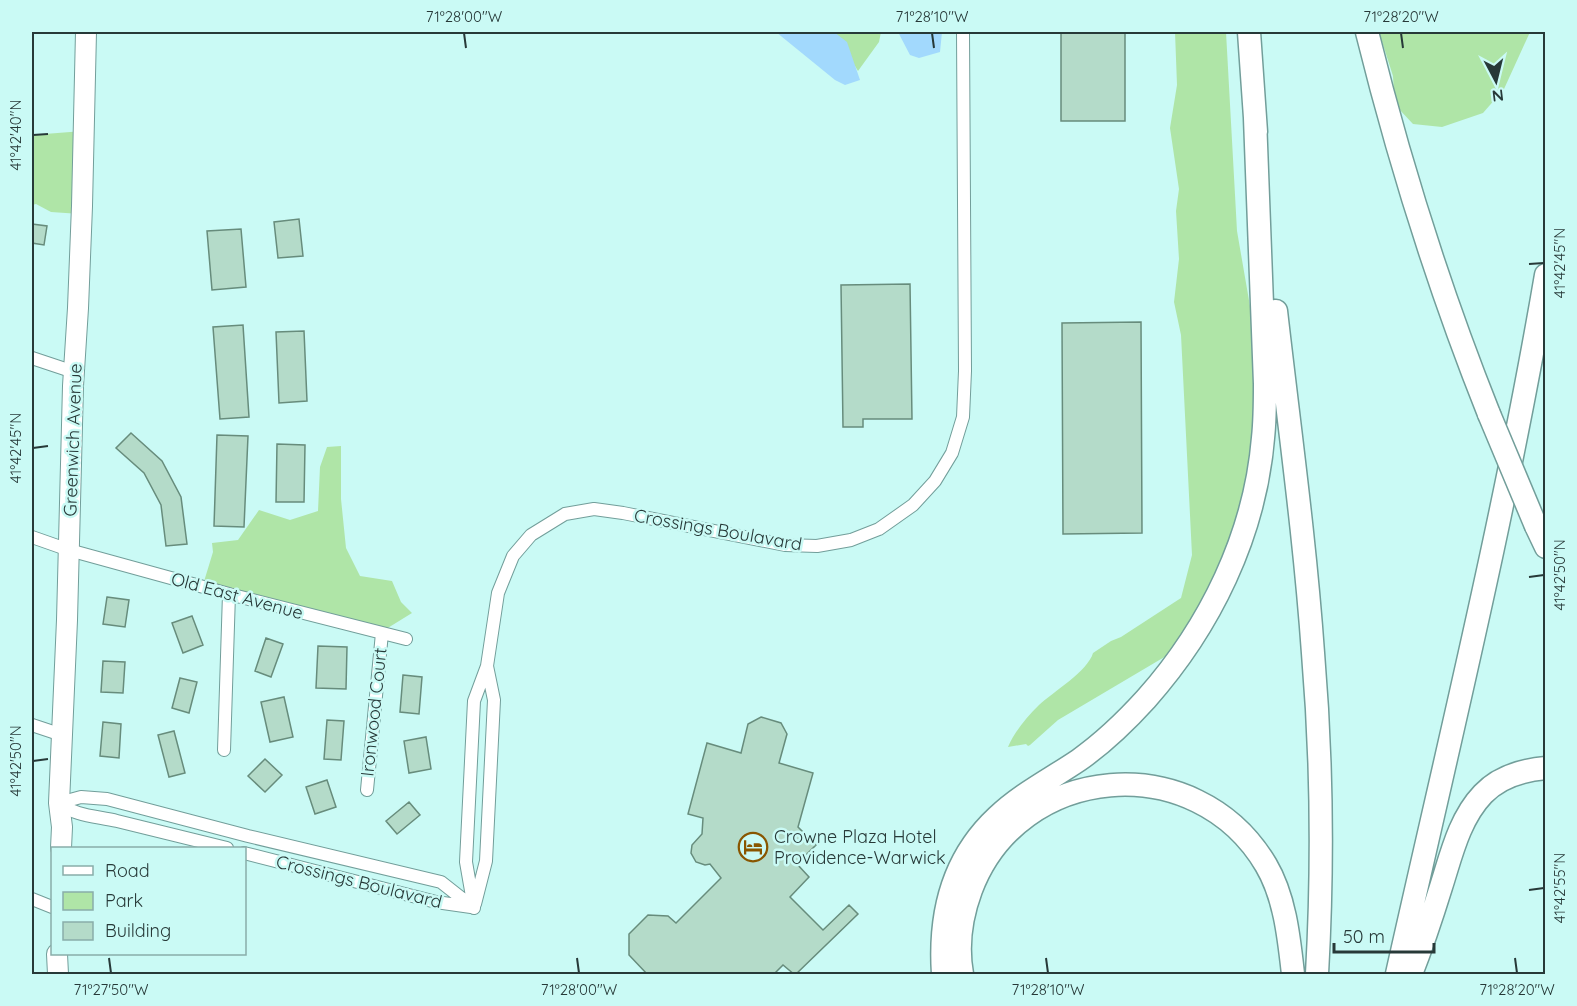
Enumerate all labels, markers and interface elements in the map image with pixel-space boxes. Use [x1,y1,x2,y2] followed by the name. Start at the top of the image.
[426,7,503,26] text: 71°28'00"W
[896,7,969,26] text: 71°28'10"W
[1363,7,1439,26] text: 71°28'20"W
[1466,51,1526,111] north arrow
[1491,85,1505,107] text: N
[6,100,25,170] text: 41°42'40"N
[1550,228,1569,298] text: 41°42'45"N
[58,363,87,517] street label: Greenwich Avenue
[6,413,25,483] text: 41°42'45"N
[632,503,804,556] street label: Crossings Boulavard
[1550,539,1569,611] text: 41°42'50"N
[169,567,306,624] street label: Old East Avenue
[355,646,392,777] street label: Ironwood Court
[6,725,25,797] text: 41°42'50"N
[774,825,946,869] place label: Crowne Plaza Hotel Providence-Warwick
[737,831,769,863] hotel icon: Crowne Plaza Hotel Providence-Warwick
[51,847,246,955] legend
[274,850,444,913] street label: Crossings Boulavard
[1550,853,1569,923] text: 41°42'55"N
[105,859,150,882] text: Road
[105,889,143,912] text: Park
[1334,916,1434,954] scale bar
[105,919,171,942] text: Building
[1343,925,1385,948] text: 50 m
[74,980,149,999] text: 71°27'50"W
[541,980,618,999] text: 71°28'00"W
[1012,980,1085,999] text: 71°28'10"W
[1479,980,1555,999] text: 71°28'20"W

